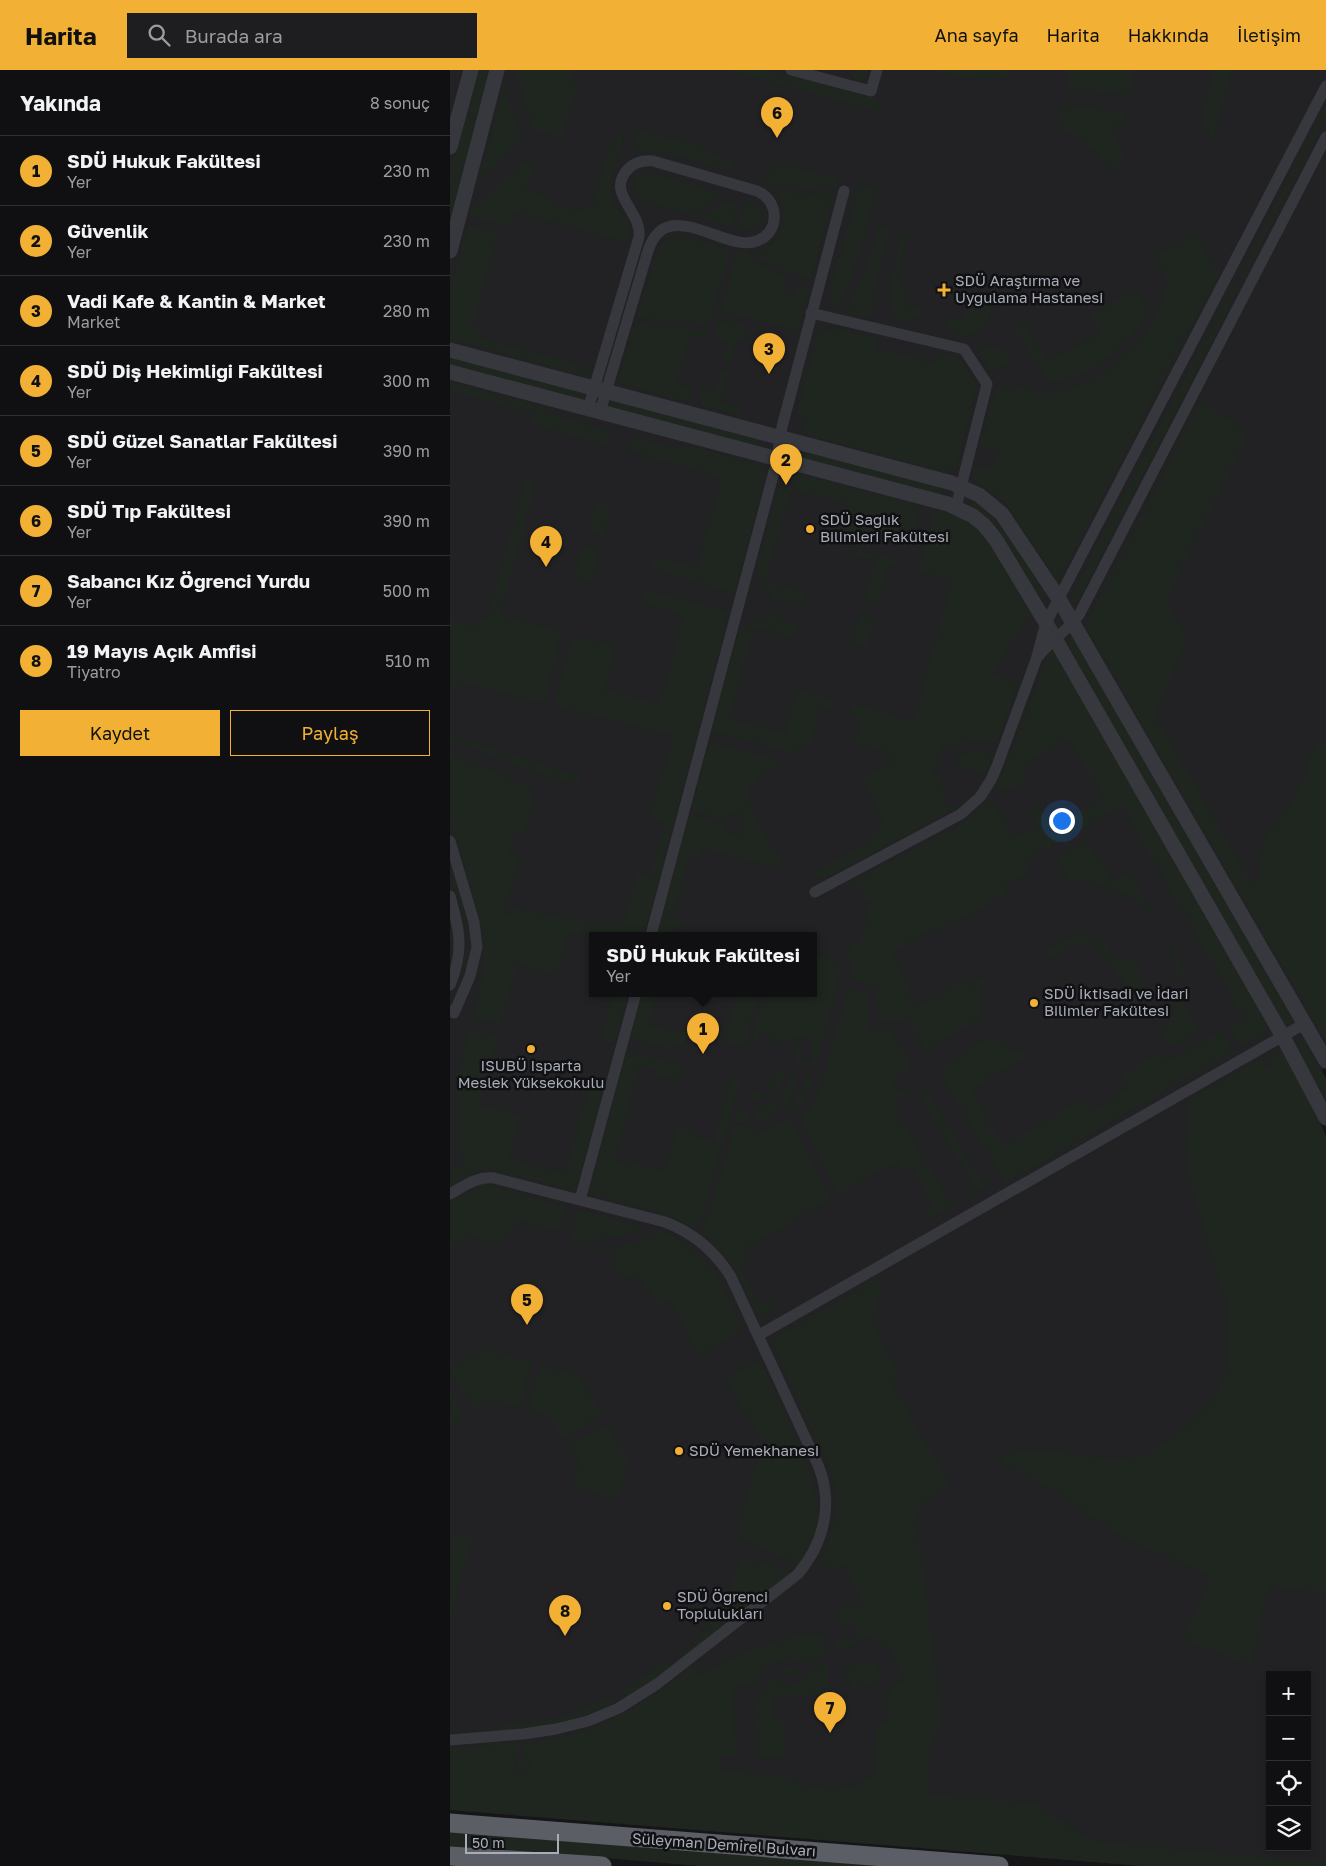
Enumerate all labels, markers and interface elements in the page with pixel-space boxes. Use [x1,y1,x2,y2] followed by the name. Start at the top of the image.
[127,13,477,58] search box
[25,21,97,50] text: Harita
[145,21,173,49] icon: search
[185,24,283,47] text: Burada ara
[935,24,1019,46] text: Ana sayfa
[1047,24,1100,46] text: Harita
[1128,24,1209,46] text: Hakkında
[1237,24,1301,46] text: İletişim
[20,90,101,116] text: Yakında
[370,93,430,113] text: 8 sonuç
[761,97,793,138] pin: 6
[67,149,261,172] text: SDÜ Hukuk Fakültesi
[32,161,40,181] text: 1
[383,161,430,181] text: 230 m
[67,172,91,192] text: Yer
[67,219,149,242] text: Güvenlik
[31,231,41,251] text: 2
[383,231,430,251] text: 230 m
[67,242,91,262] text: Yer
[955,271,1103,306] place label: SDÜ Araştırma ve Uygulama Hastanesi
[937,283,951,297] marker: SDÜ Araştırma ve Uygulama Hastanesi
[67,289,326,312] text: Vadi Kafe & Kantin & Market
[31,301,41,321] text: 3
[383,301,430,321] text: 280 m
[67,312,120,332] text: Market
[753,333,785,374] pin: 3
[67,359,323,382] text: SDÜ Diş Hekimliği Fakültesi
[31,371,41,391] text: 4
[383,371,430,391] text: 300 m
[67,382,91,402] text: Yer
[67,429,337,452] text: SDÜ Güzel Sanatlar Fakültesi
[31,441,41,461] text: 5
[383,441,430,461] text: 390 m
[770,444,802,485] pin: 2
[67,452,91,472] text: Yer
[67,499,231,522] text: SDÜ Tıp Fakültesi
[820,510,949,545] place label: SDÜ Sağlık Bilimleri Fakültesi
[31,511,41,531] text: 6
[383,511,430,531] text: 390 m
[67,522,91,542] text: Yer
[804,523,816,535] marker: SDÜ Sağlık Bilimleri Fakültesi
[530,526,562,567] pin: 4
[67,569,310,592] text: Sabancı Kız Öğrenci Yurdu
[32,581,40,601] text: 7
[383,581,430,601] text: 500 m
[67,592,91,612] text: Yer
[67,639,257,662] text: 19 Mayıs Açık Amfisi
[31,651,41,671] text: 8
[385,651,430,671] text: 510 m
[67,662,121,682] text: Tiyatro
[20,710,220,756] button: Kaydet
[230,710,430,756] button: Paylaş
[1049,808,1075,834] your location
[589,932,817,997] popup
[606,943,800,966] text: SDÜ Hukuk Fakültesi
[606,966,631,986] text: Yer
[1044,984,1189,1019] place label: SDÜ İktisadi ve İdari Bilimler Fakültesi
[1028,997,1040,1009] marker: SDÜ İktisadi ve İdari Bilimler Fakültesi
[687,1013,719,1054] pin: 1
[525,1043,537,1055] marker: ISUBÜ Isparta Meslek Yüksekokulu
[458,1056,604,1091] place label: ISUBÜ Isparta Meslek Yüksekokulu
[511,1284,543,1325] pin: 5
[689,1441,819,1459] place label: SDÜ Yemekhanesi
[673,1445,685,1457] marker: SDÜ Yemekhanesi
[677,1587,768,1622] place label: SDÜ Öğrenci Toplulukları
[549,1595,581,1636] pin: 8
[661,1600,673,1612] marker: SDÜ Öğrenci Toplulukları
[1266,1671,1311,1851] map controls
[1266,1671,1311,1716] button: +
[814,1692,846,1733] pin: 7
[1266,1716,1311,1761] button: −
[1266,1761,1311,1806] button: locate
[1266,1806,1311,1851] button: layers
[632,1829,817,1859] street label: Süleyman Demirel Bulvarı
[465,1831,559,1854] scale bar
[472,1834,505,1851] text: 50 m

